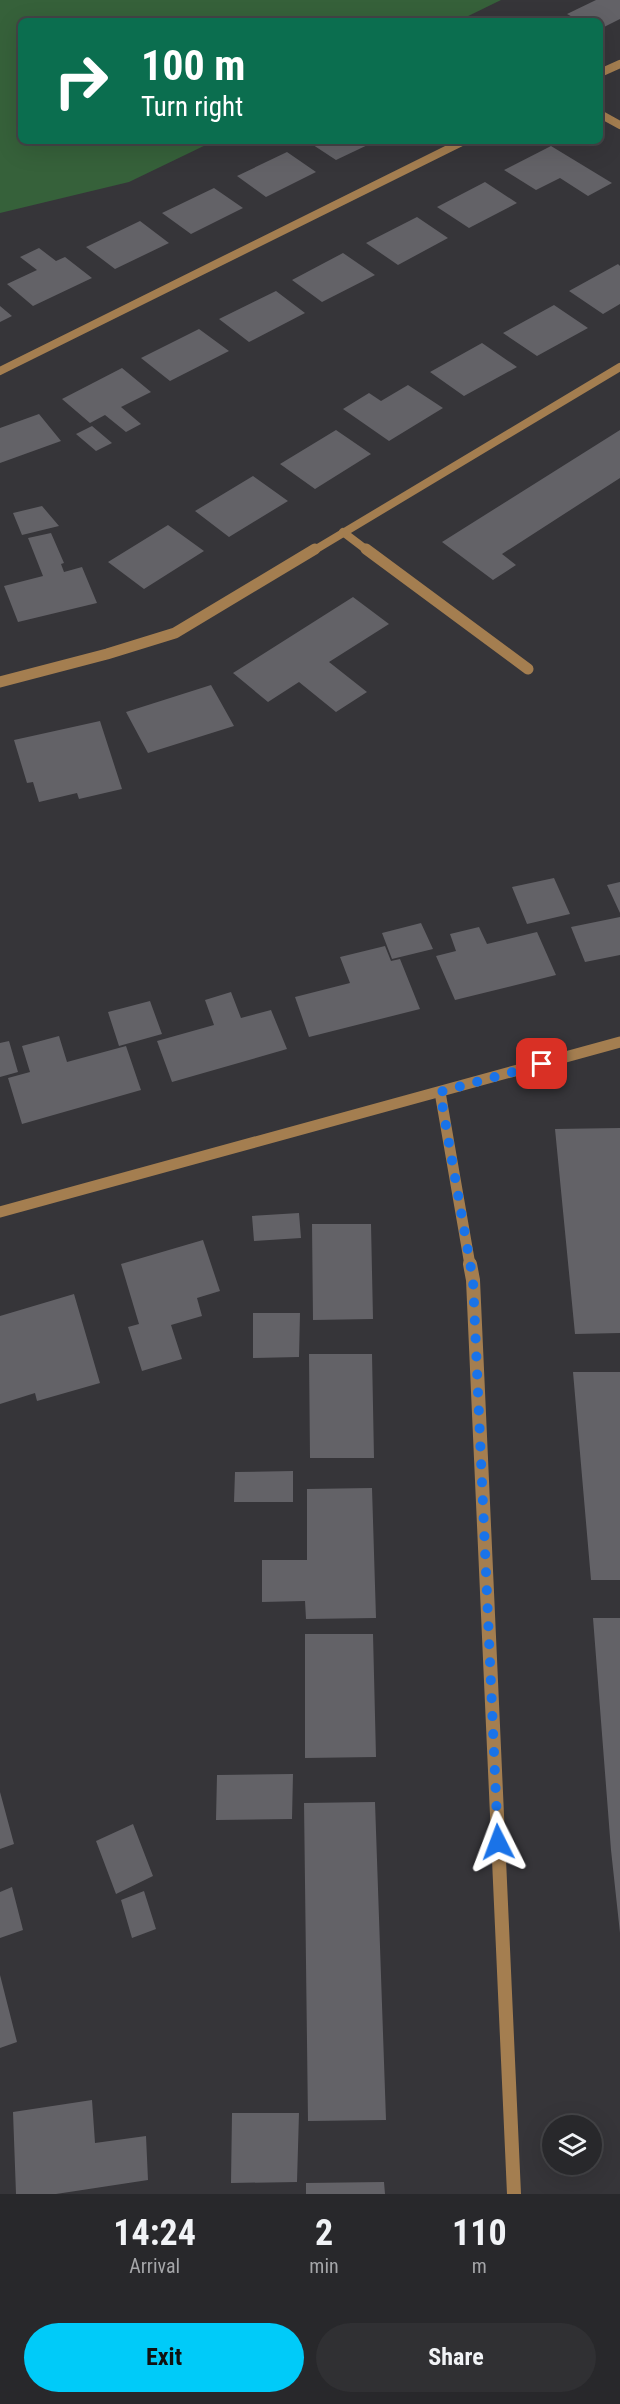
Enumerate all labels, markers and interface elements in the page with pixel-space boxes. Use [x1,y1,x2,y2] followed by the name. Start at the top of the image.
[141,41,246,90] text: 100 m
[42,42,120,120] icon: right
[141,91,243,123] text: Turn right
[516,1038,567,1089] pin
[525,1047,558,1080] icon: arrive
[466,1810,530,1874] position arrow
[542,2115,602,2175] map controls
[542,2115,602,2175] button: layers
[113,2212,196,2254] text: 14:24
[315,2212,333,2254] text: 2
[452,2212,507,2254] text: 110
[129,2254,180,2278] text: Arrival
[309,2254,339,2278] text: min
[472,2254,487,2278] text: m
[24,2323,304,2392] button: Exit
[316,2323,596,2392] button: Share

